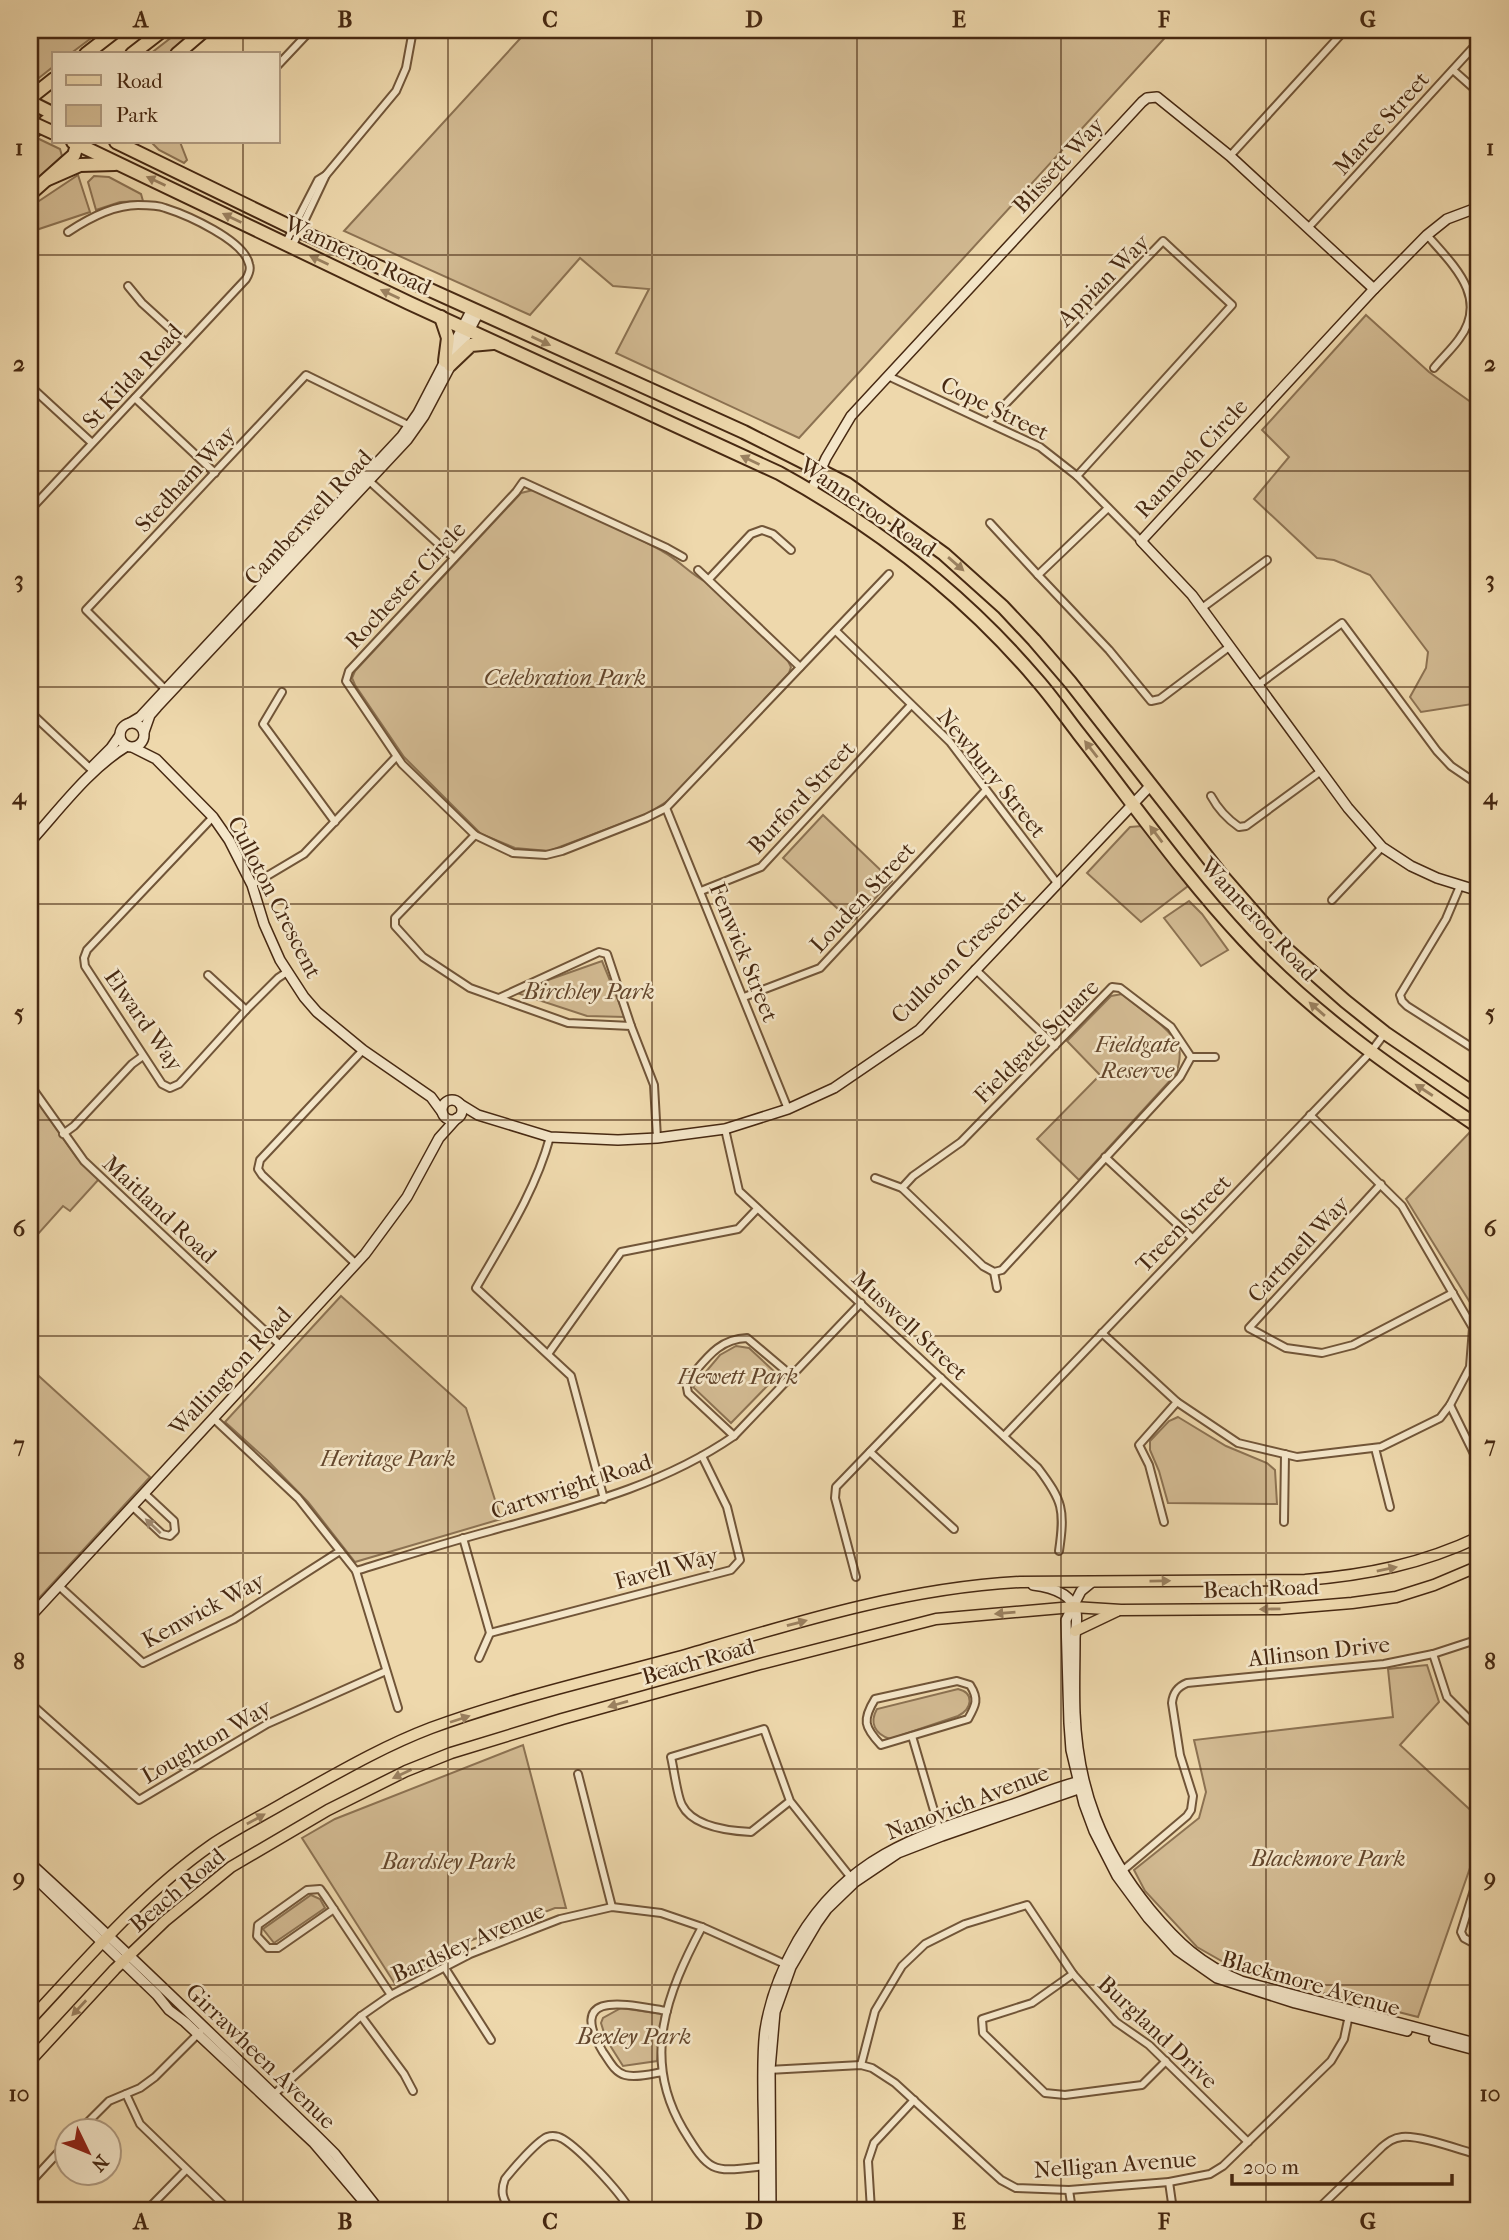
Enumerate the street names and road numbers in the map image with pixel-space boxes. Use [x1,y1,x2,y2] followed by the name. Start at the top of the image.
[1328,66,1435,181] street label: Maree Street
[1007,111,1110,219] street label: Blissett Way
[279,209,436,301] street label: Wanneroo Road
[1051,228,1156,333] street label: Appian Way
[77,318,188,435] street label: St Kilda Road
[936,371,1053,446] street label: Cope Street
[1129,393,1254,524] street label: Rannoch Circle
[129,420,242,538] street label: Stedham Way
[239,444,378,591] street label: Camberwell Road
[794,451,941,563] street label: Wanneroo Road
[339,516,471,655] street label: Rochester Circle
[931,703,1052,843] street label: Newbury Street
[742,735,860,859] street label: Burford Street
[222,812,327,983] street label: Culloton Crescent
[804,836,920,958] street label: Louden Street
[1194,851,1323,987] street label: Wanneroo Road
[703,879,784,1026] street label: Fenwick Street
[886,884,1031,1029] street label: Culloton Crescent
[99,964,189,1077] street label: Elward Way
[969,974,1104,1109] street label: Fieldgate Square
[97,1150,222,1269] street label: Maitland Road
[1130,1169,1237,1278] street label: Treen Street
[1242,1190,1355,1308] street label: Cartmell Way
[846,1265,973,1386] street label: Muswell Street
[163,1301,297,1442] street label: Wallington Road
[487,1448,655,1525] street label: Cartwright Road
[611,1542,722,1595] street label: Favell Way
[137,1567,270,1654] street label: Kenwick Way
[1203,1573,1320,1604] street label: Beach Road
[1246,1631,1391,1672] street label: Allinson Drive
[639,1632,758,1690] street label: Beach Road
[137,1693,276,1789] street label: Loughton Way
[882,1759,1052,1846] street label: Nanovich Avenue
[124,1842,231,1938] street label: Beach Road
[388,1897,549,1988] street label: Bardsley Avenue
[1218,1945,1403,2022] street label: Blackmore Avenue
[1092,1970,1223,2095] street label: Burgland Drive
[180,1978,341,2135] street label: Girrawheen Avenue
[1033,2145,1197,2184] street label: Nelligan Avenue

